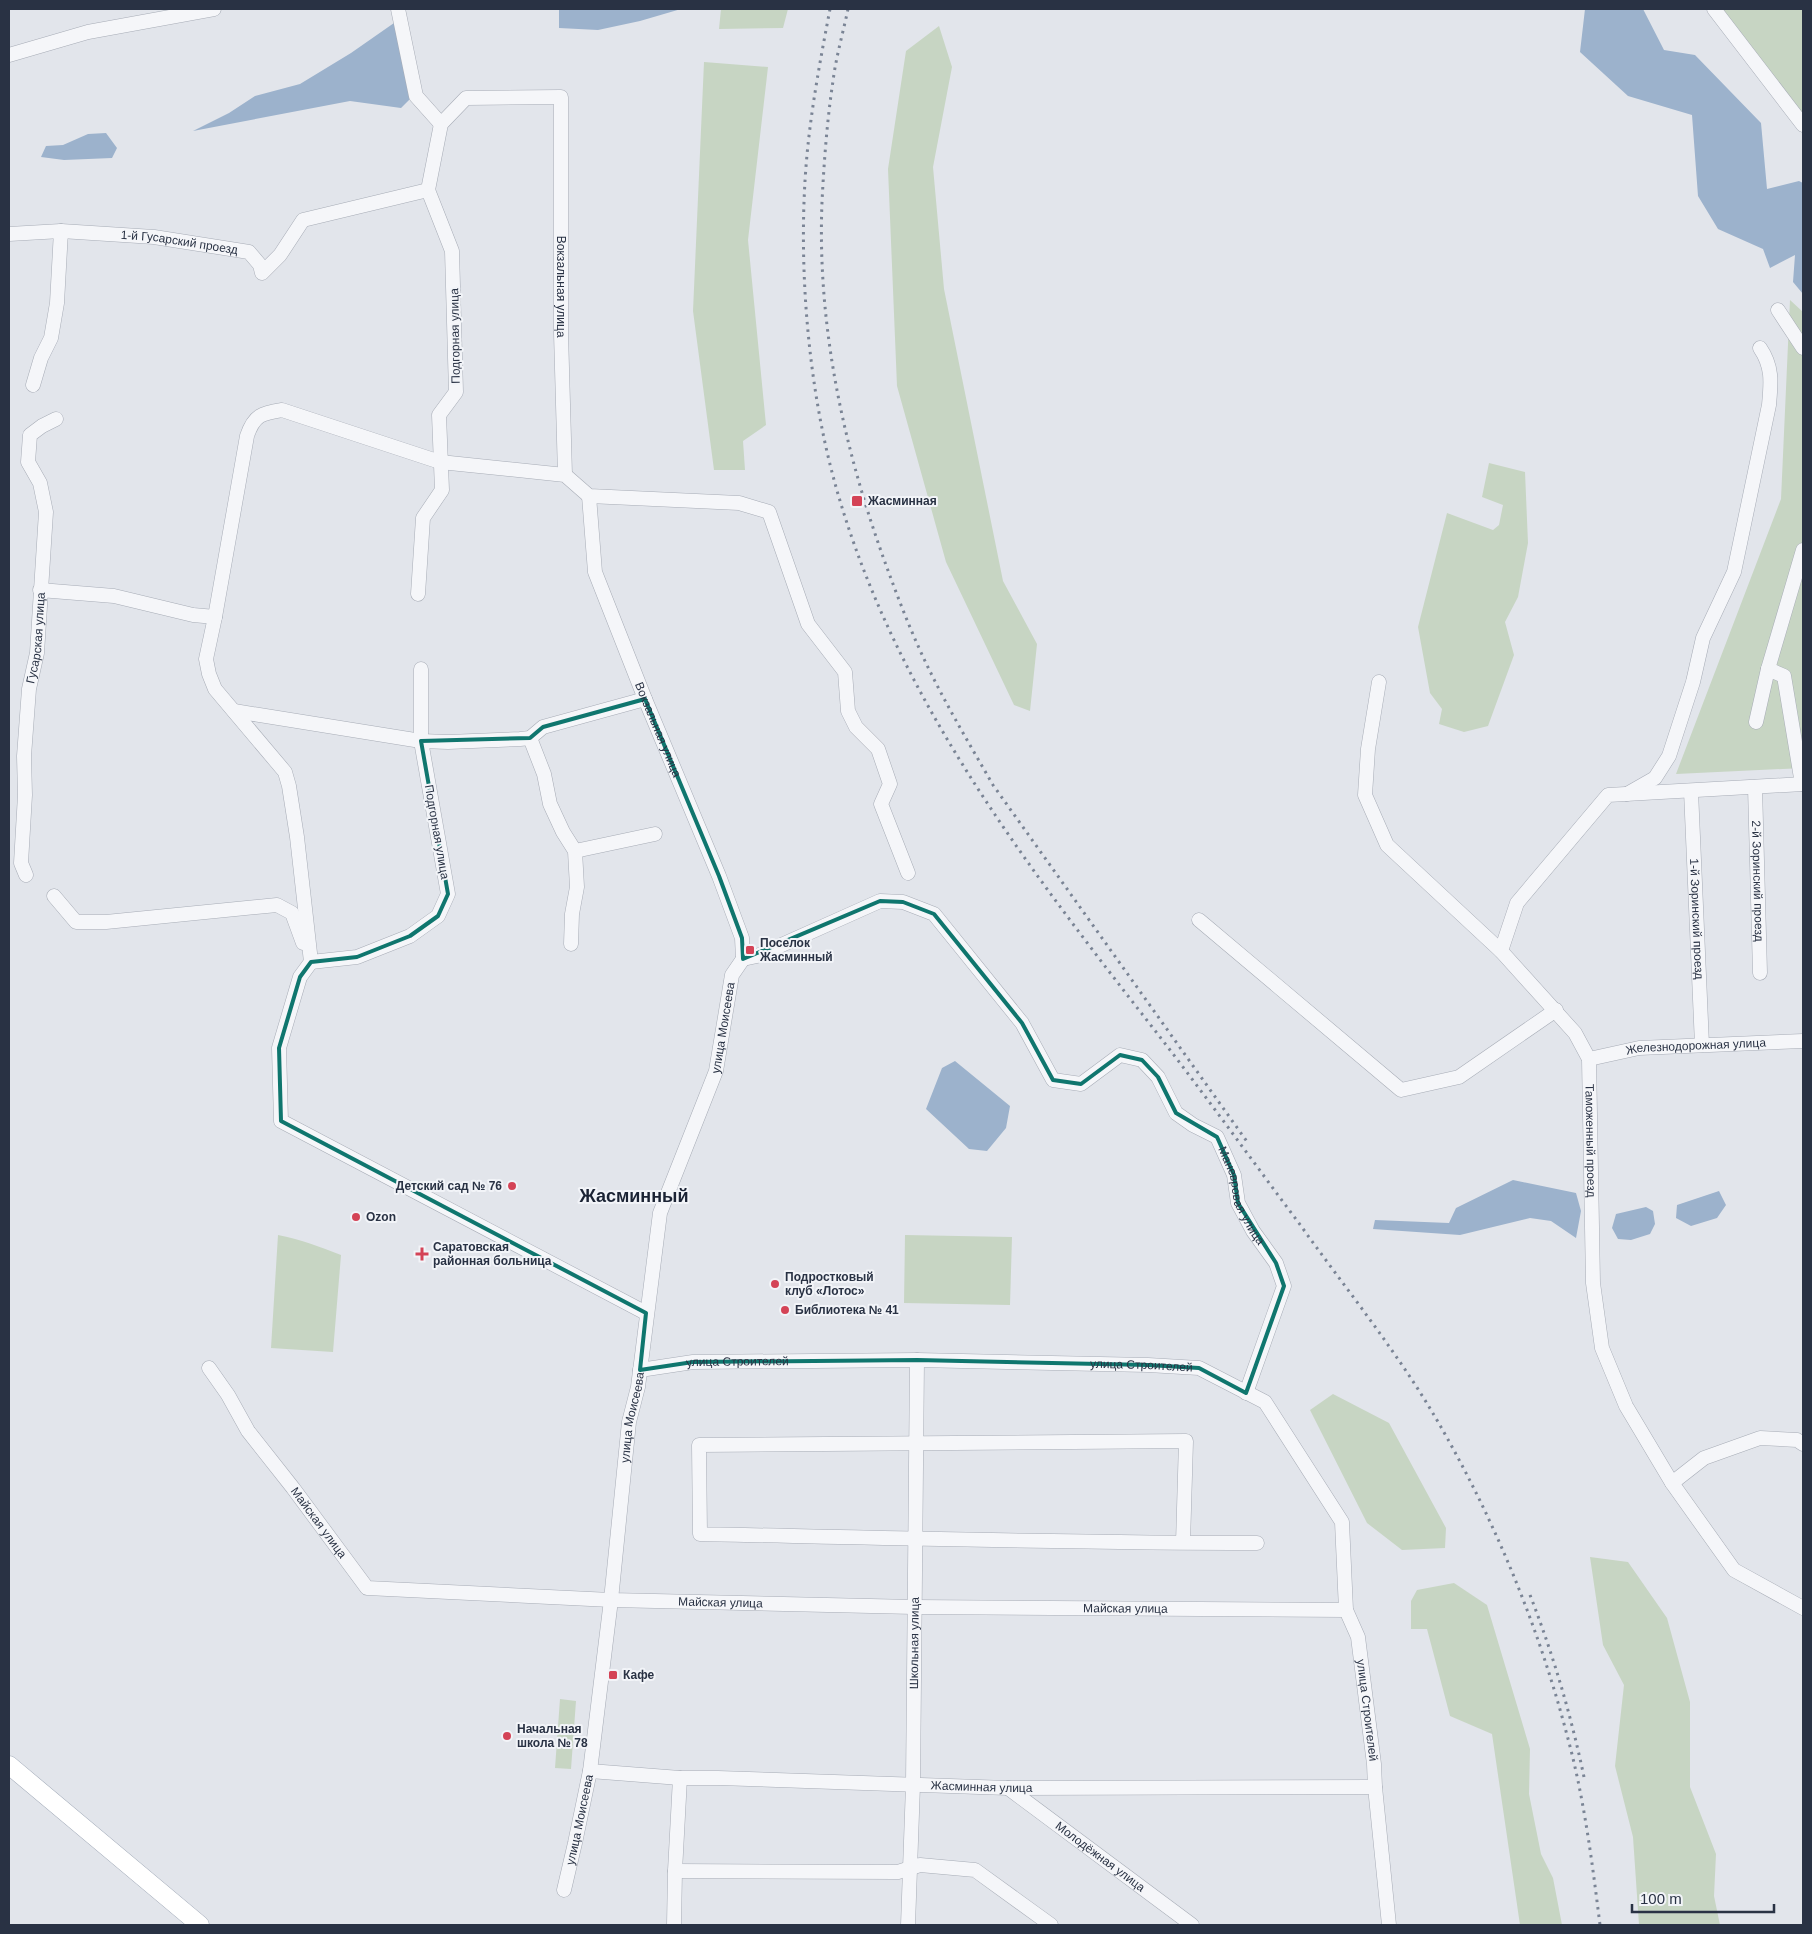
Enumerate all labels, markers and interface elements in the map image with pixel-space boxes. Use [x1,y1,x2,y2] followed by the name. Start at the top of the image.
[120,228,239,257] street label: 1-й Гусарский проезд
[554,236,568,338] street label: Вокзальная улица
[447,288,463,384] street label: Подгорная улица
[850,494,864,508] marker: Жасминная
[867,494,937,508] place label: Жасминная
[23,592,48,685] street label: Гусарская улица
[632,680,684,780] street label: Вокзальная улица
[422,784,452,881] street label: Подгорная улица
[1749,820,1766,942] street label: 2-й Зоринский проезд
[1687,858,1706,980] street label: 1-й Зоринский проезд
[759,936,833,964] place label: Поселок Жасминный
[744,944,756,956] marker: Поселок Жасминный
[709,981,738,1074] street label: улица Моисеева
[1624,1036,1767,1058] street label: Железнодорожная улица
[1582,1084,1598,1198] street label: Таможенный проезд
[1215,1144,1268,1248] street label: Маневровая улица
[396,1179,502,1193] place label: Детский сад № 76
[506,1180,518,1192] marker: Детский сад № 76
[578,1186,689,1206] district label: Жасминный
[366,1210,396,1224] place label: Ozon
[350,1211,362,1223] marker: Ozon
[433,1240,552,1268] place label: Саратовская районная больница
[415,1247,429,1261] marker: Саратовская районная больница
[785,1270,874,1298] place label: Подростковый клуб «Лотос»
[769,1278,781,1290] marker: Подростковый клуб «Лотос»
[795,1303,899,1317] place label: Библиотека № 41
[779,1304,791,1316] marker: Библиотека № 41
[685,1354,789,1370] street label: улица Строителей
[1090,1357,1193,1375] street label: улица Строителей
[618,1371,647,1464] street label: улица Моисеева
[288,1485,350,1561] street label: Майская улица
[678,1595,763,1611] street label: Майская улица
[907,1597,922,1689] street label: Школьная улица
[1083,1601,1168,1616] street label: Майская улица
[1354,1658,1381,1762] street label: улица Строителей
[623,1668,654,1682] place label: Кафе
[607,1669,619,1681] marker: Кафе
[517,1722,588,1750] place label: Начальная школа № 78
[501,1730,513,1742] marker: Начальная школа № 78
[563,1773,596,1866] street label: улица Моисеева
[931,1778,1033,1795] street label: Жасминная улица
[1053,1819,1148,1895] street label: Молодёжная улица
[1632,1882,1774,1914] scale bar
[1640,1890,1682,1907] text: 100 m

